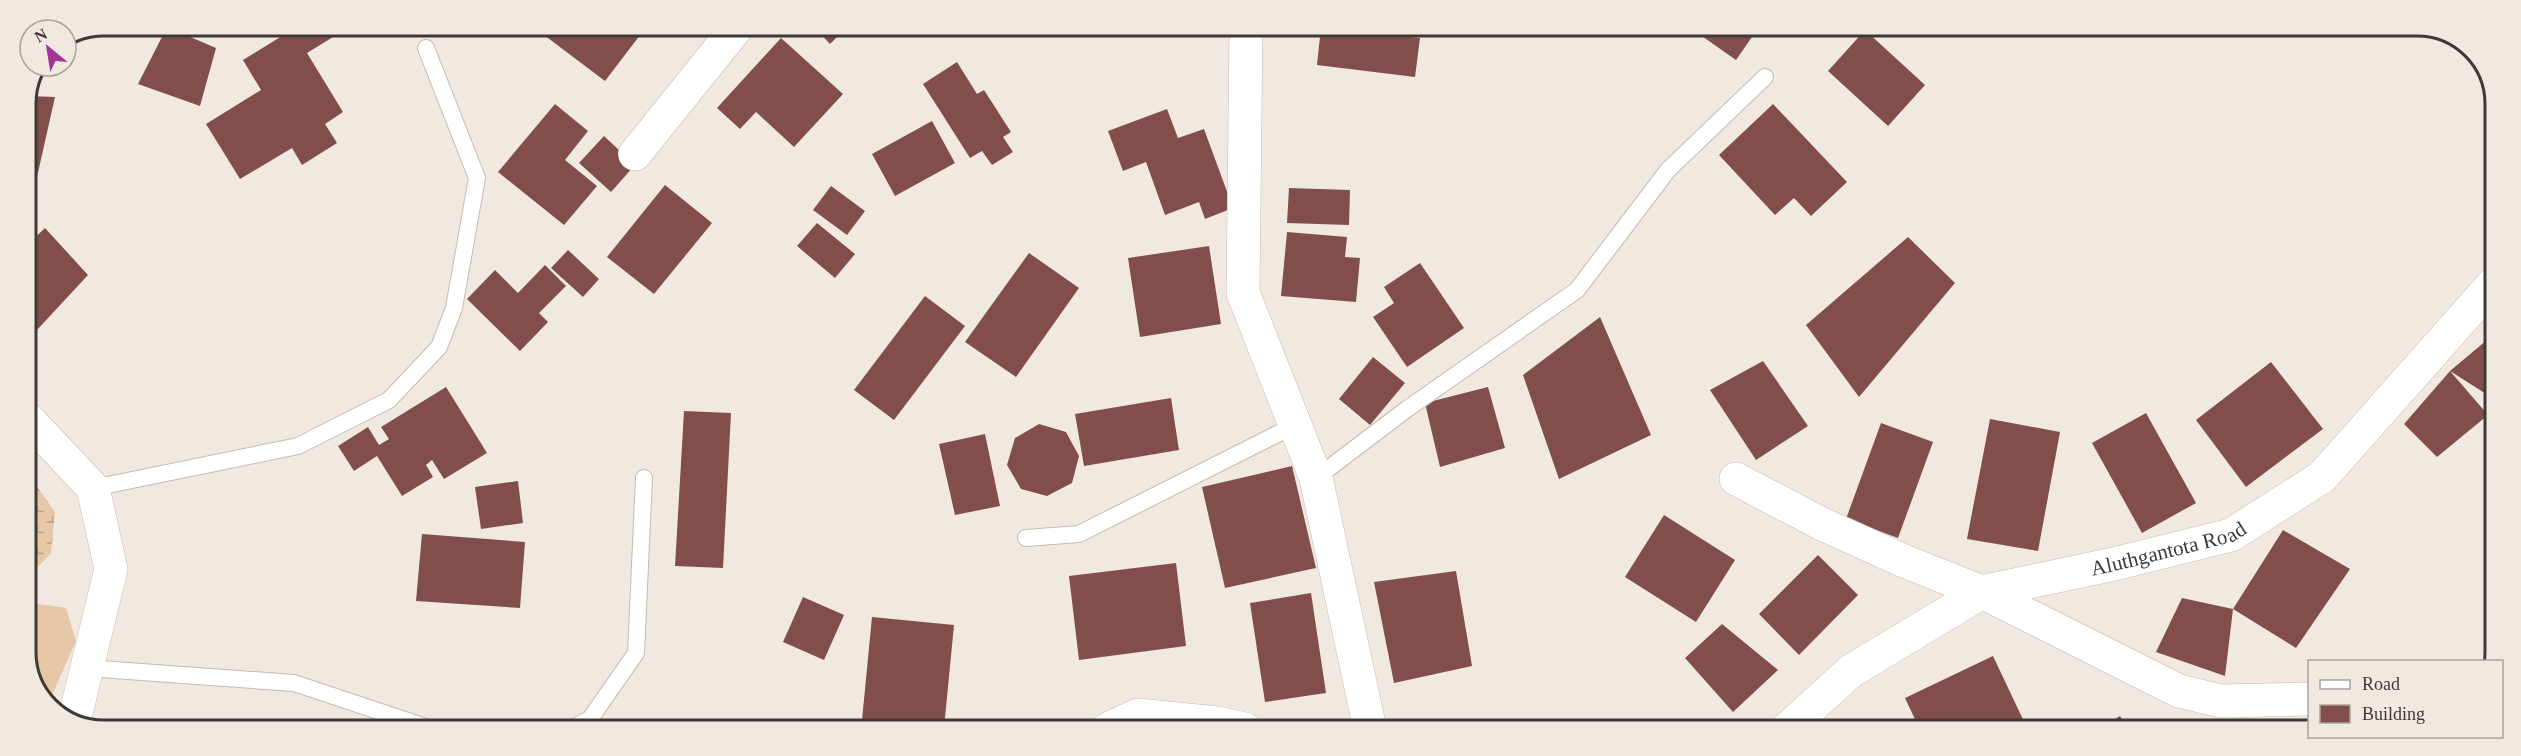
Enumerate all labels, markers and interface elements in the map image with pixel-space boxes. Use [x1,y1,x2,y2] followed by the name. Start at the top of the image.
[18,18,78,78] north arrow
[31,25,50,46] text: N
[2089,516,2251,581] street label: Aluthgantota Road
[2308,660,2503,738] legend
[2362,674,2400,694] text: Road
[2362,704,2425,724] text: Building

